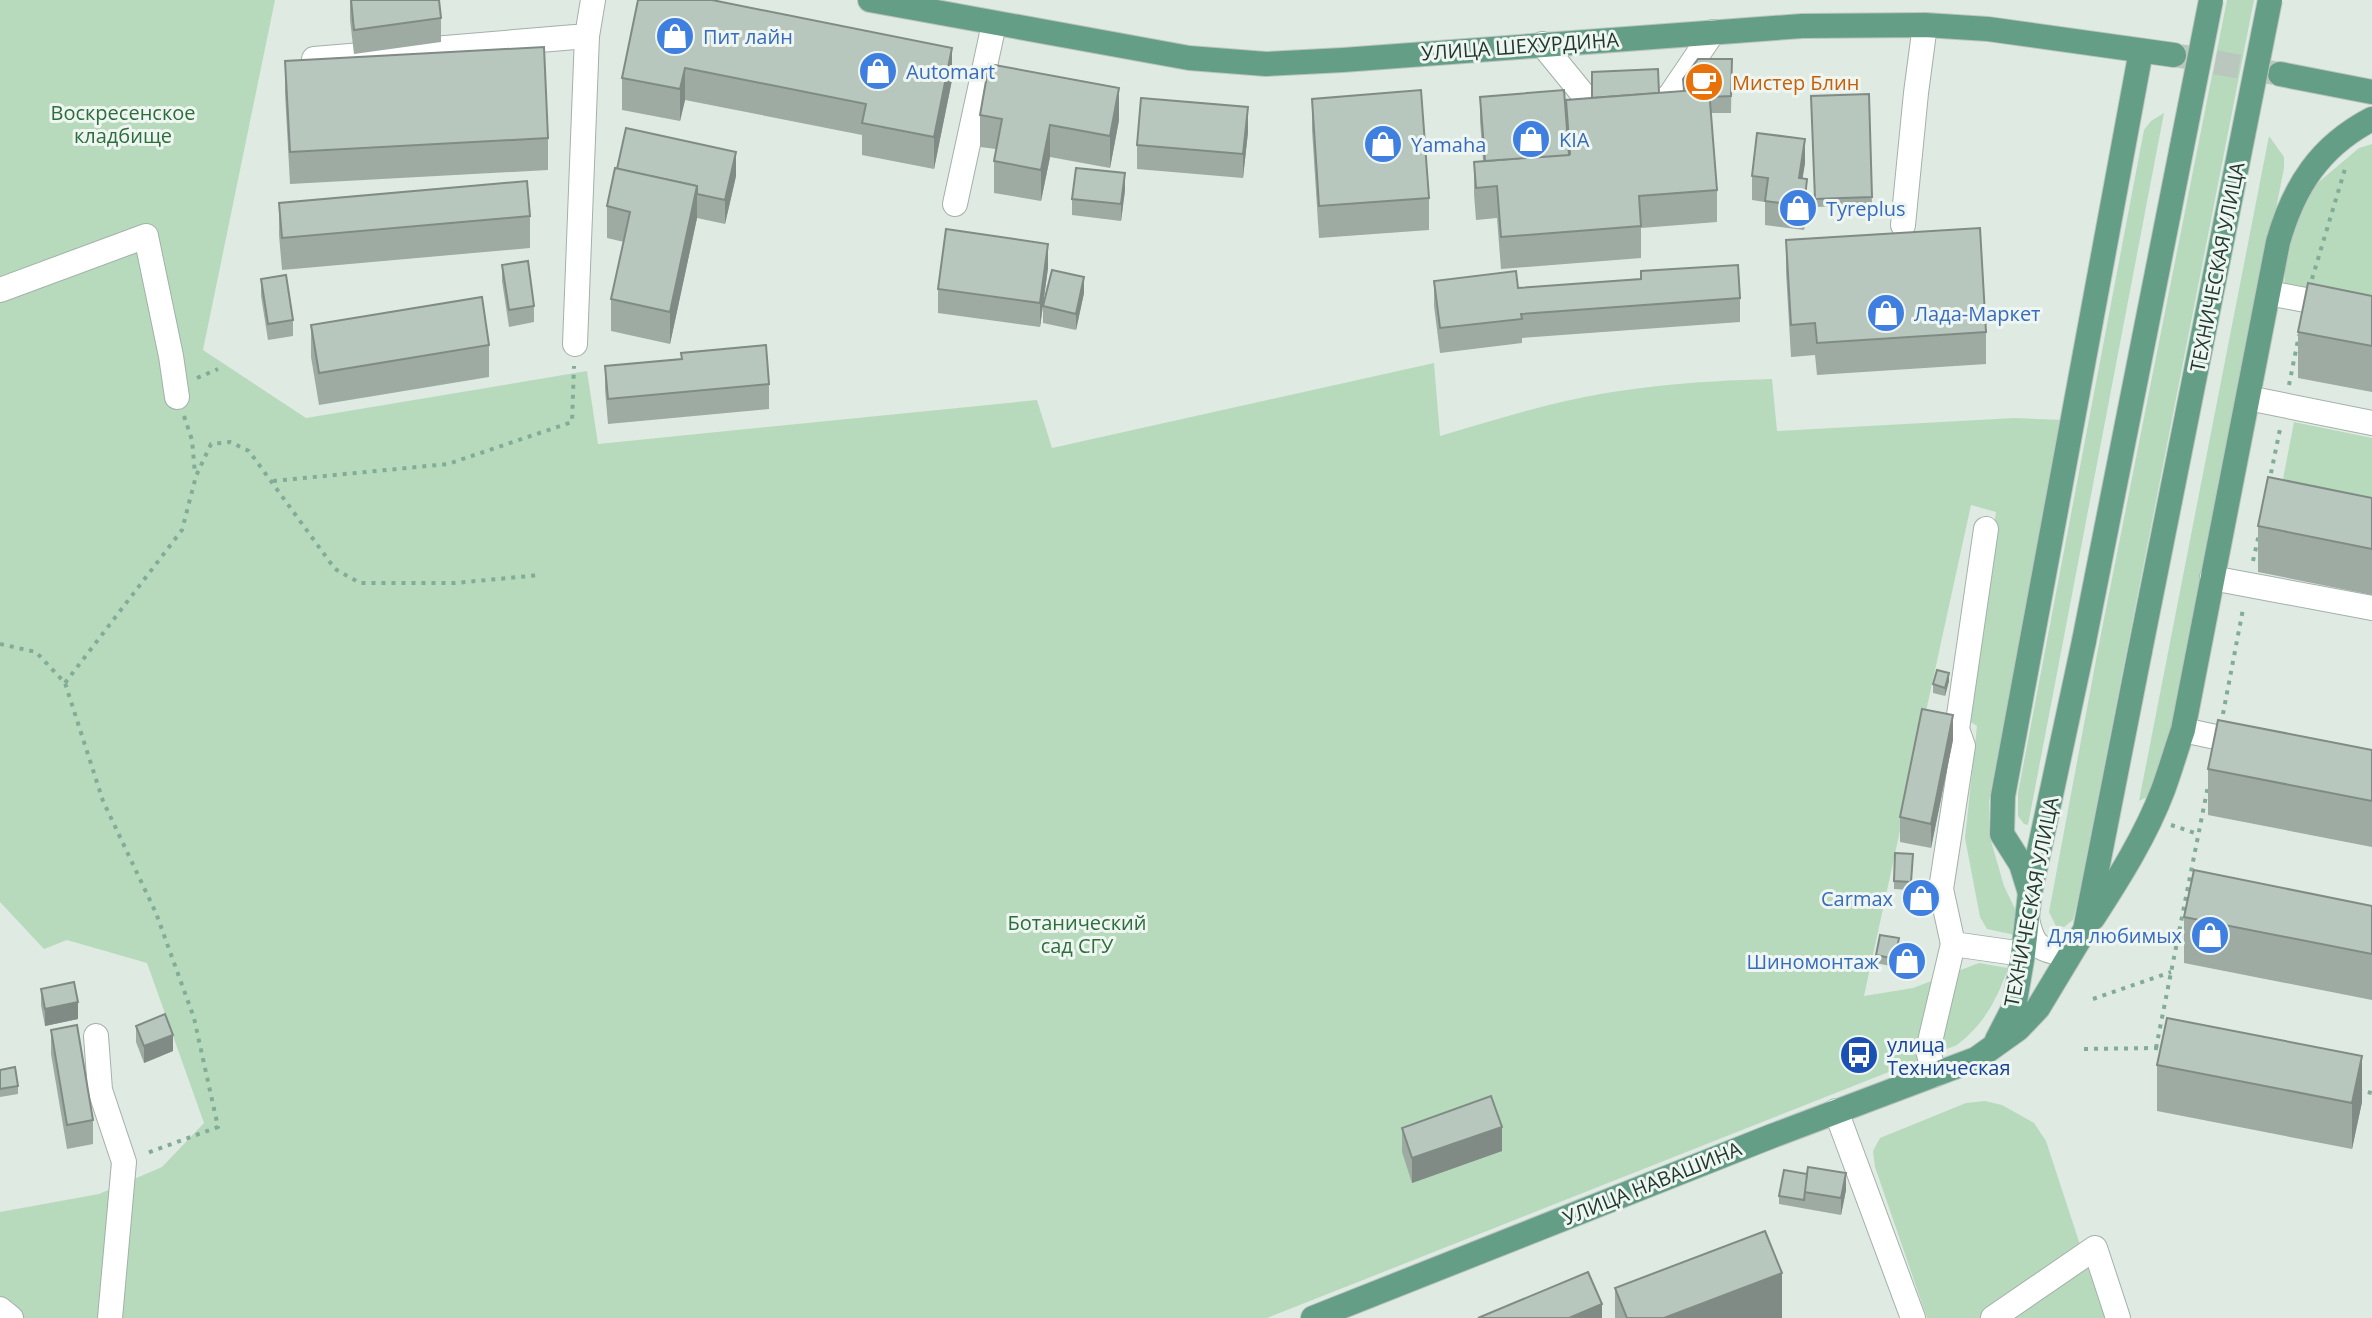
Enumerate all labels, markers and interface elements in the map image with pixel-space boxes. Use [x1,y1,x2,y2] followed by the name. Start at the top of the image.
[654,15,696,57] shop icon: Пит лайн
[703,23,793,50] place label: Пит лайн
[1420,26,1620,66] street label: УЛИЦА ШЕХУРДИНА
[857,50,899,92] shop icon: Automart
[906,58,995,85] place label: Automart
[1683,61,1725,103] cafe icon: Мистер Блин
[1732,69,1859,96] place label: Мистер Блин
[51,99,195,149] park label: Воскресенское кладбище
[1510,118,1552,160] shop icon: KIA
[1362,123,1404,165] shop icon: Yamaha
[1559,126,1590,153] place label: KIA
[1411,131,1486,158] place label: Yamaha
[2183,160,2251,374] street label: ТЕХНИЧЕСКАЯ УЛИЦА
[1777,187,1819,229] shop icon: Tyreplus
[1826,195,1906,222] place label: Tyreplus
[1865,292,1907,334] shop icon: Лада-Маркет
[1914,300,2041,327] place label: Лада-Маркет
[1997,795,2065,1009] street label: ТЕХНИЧЕСКАЯ УЛИЦА
[1900,877,1942,919] shop icon: Carmax
[1821,885,1894,912] place label: Carmax
[1008,909,1146,959] park label: Ботанический сад СГУ
[2189,914,2231,956] shop icon: Для любимых
[2047,922,2183,949] place label: Для любимых
[1886,940,1928,982] shop icon: Шиномонтаж
[1746,948,1879,975] place label: Шиномонтаж
[1887,1031,2011,1081] place label: улица Техническая
[1838,1034,1880,1076] bus stop icon: улица Техническая
[1559,1135,1746,1231] street label: УЛИЦА НАВАШИНА

